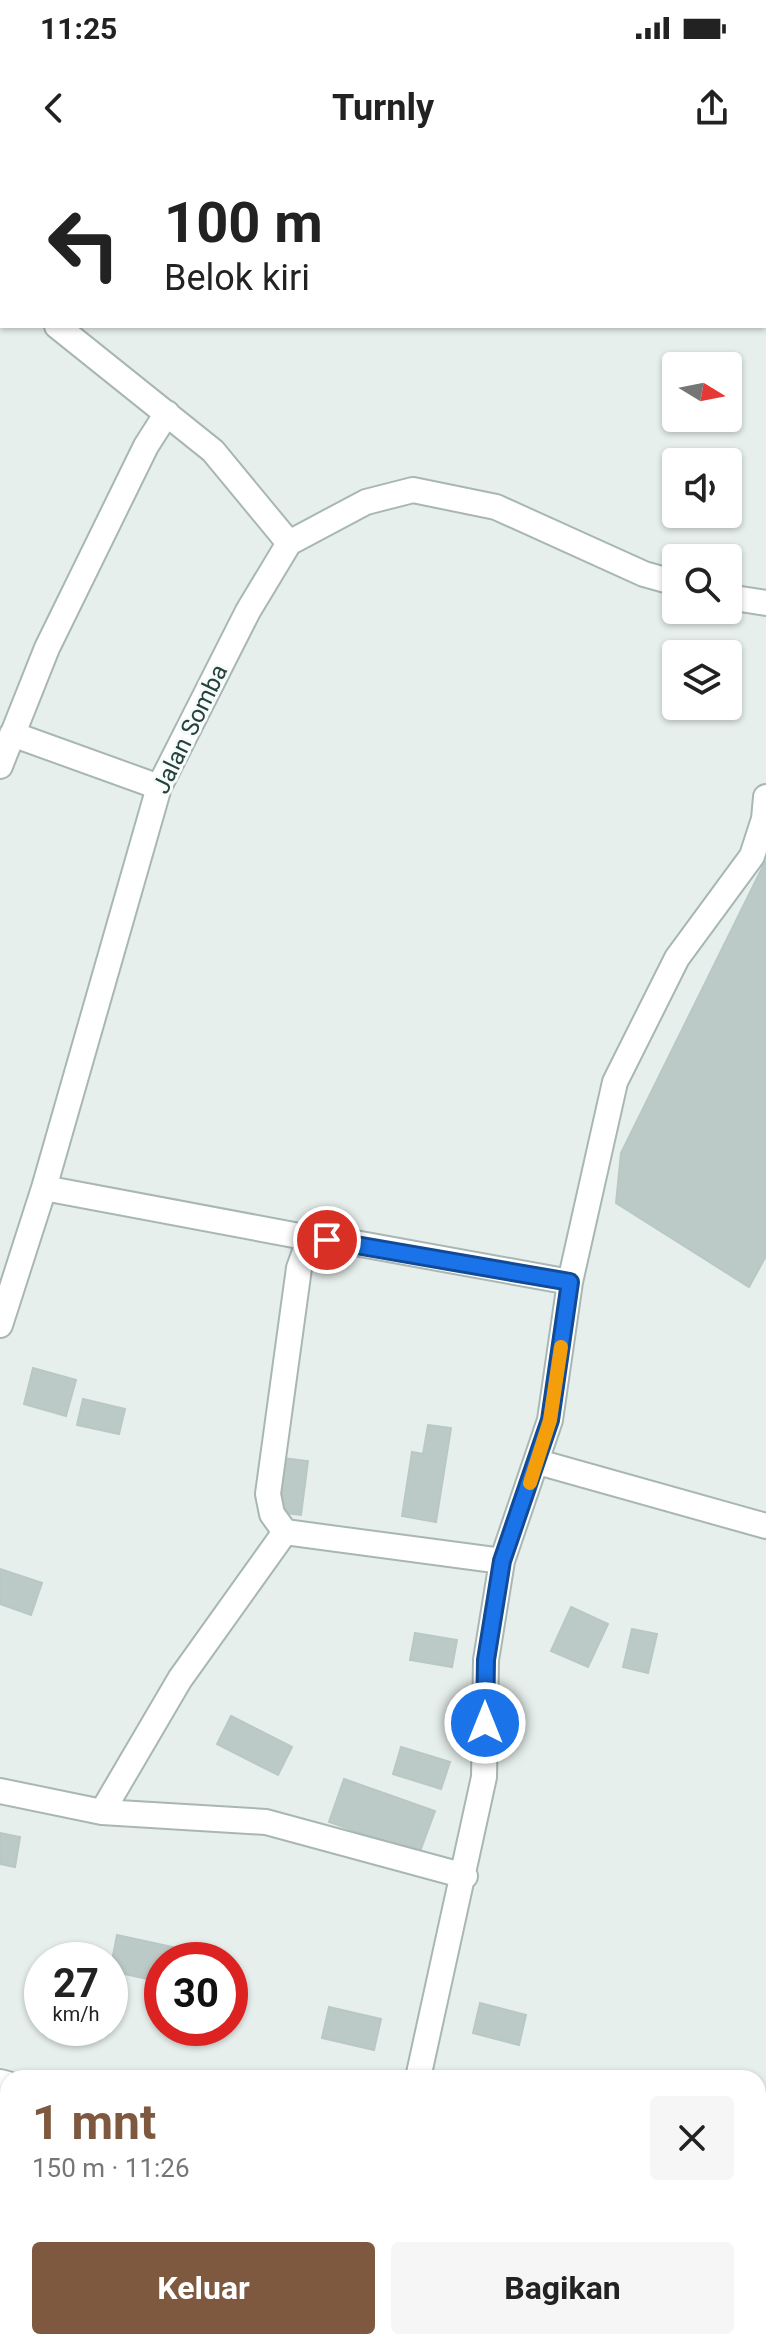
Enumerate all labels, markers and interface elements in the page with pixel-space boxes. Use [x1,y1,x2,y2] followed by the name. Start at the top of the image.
[40,11,117,46] text: 11:25
[32,86,76,130] icon: back
[690,86,734,130] icon: share
[332,87,434,129] text: Turnly
[164,190,323,256] text: 100 m
[32,192,136,296] icon: left
[164,257,310,299] text: Belok kiri
[662,352,742,432] north arrow
[662,352,742,720] map controls
[662,448,742,528] button: sound
[662,544,742,624] button: search
[662,640,742,720] button: layers
[147,660,233,798] street label: Jalan Somba
[293,1206,361,1274] pin
[305,1218,349,1262] icon: arrive
[443,1681,527,1765] position arrow
[144,1942,248,2046] speed limit sign: 30
[53,1960,99,2007] text: 27
[53,2002,99,2026] text: km/h
[32,2094,156,2151] text: 1 mnt
[650,2096,734,2180] button: close
[32,2153,190,2183] text: 150 m · 11:26
[32,2242,375,2334] button: Keluar
[391,2242,734,2334] button: Bagikan

